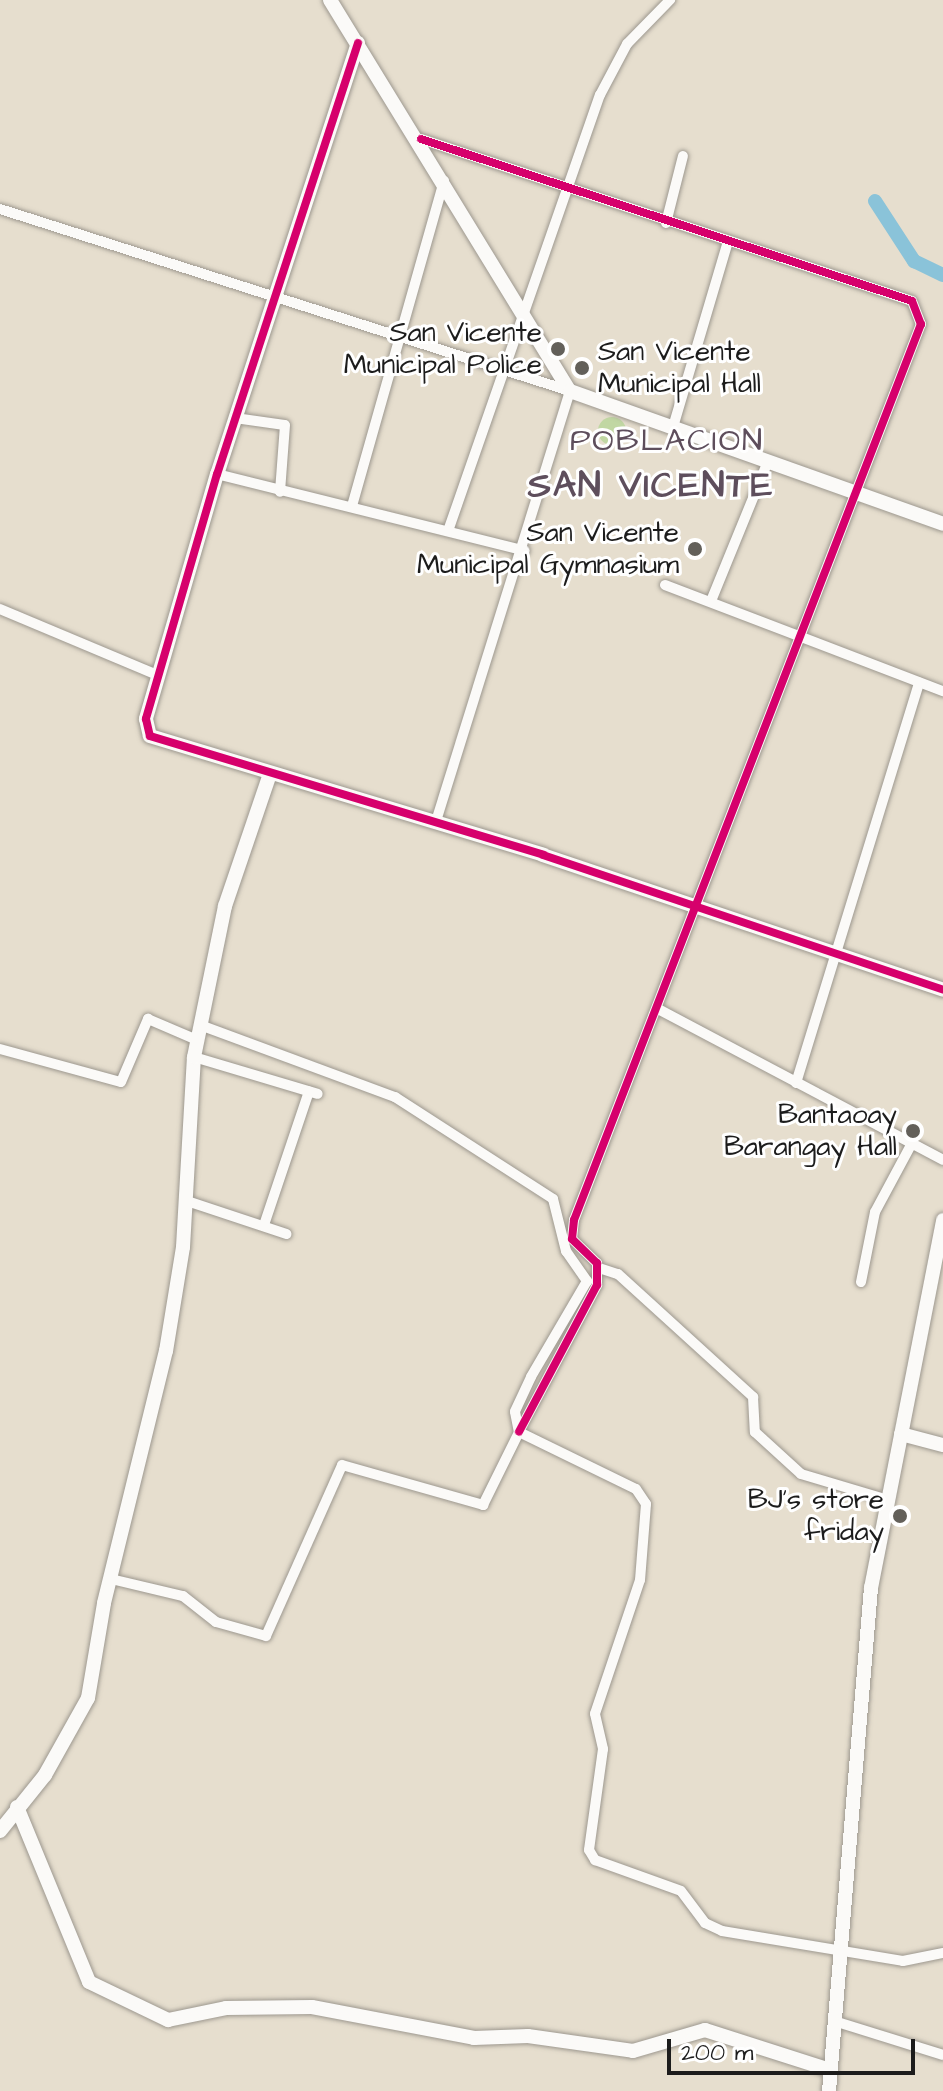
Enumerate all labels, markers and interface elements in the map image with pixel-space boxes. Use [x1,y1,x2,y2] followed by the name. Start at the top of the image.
[344,316,542,382] place label: San Vicente Municipal Police
[598,335,761,401] place label: San Vicente Municipal Hall
[549,340,567,358] marker: San Vicente Municipal Police
[573,359,591,377] marker: San Vicente Municipal Hall
[570,422,764,460] district label: POBLACION
[528,464,774,508] district label: SAN VICENTE
[417,516,679,582] place label: San Vicente Municipal Gymnasium
[686,540,704,558] marker: San Vicente Municipal Gymnasium
[724,1098,897,1164] place label: Bantaoay Barangay Hall
[904,1122,922,1140] marker: Bantaoay Barangay Hall
[748,1483,884,1549] place label: BJ's store friday
[891,1507,909,1525] marker: BJ's store friday
[671,2023,919,2073] scale bar
[681,2036,753,2070] text: 200 m

